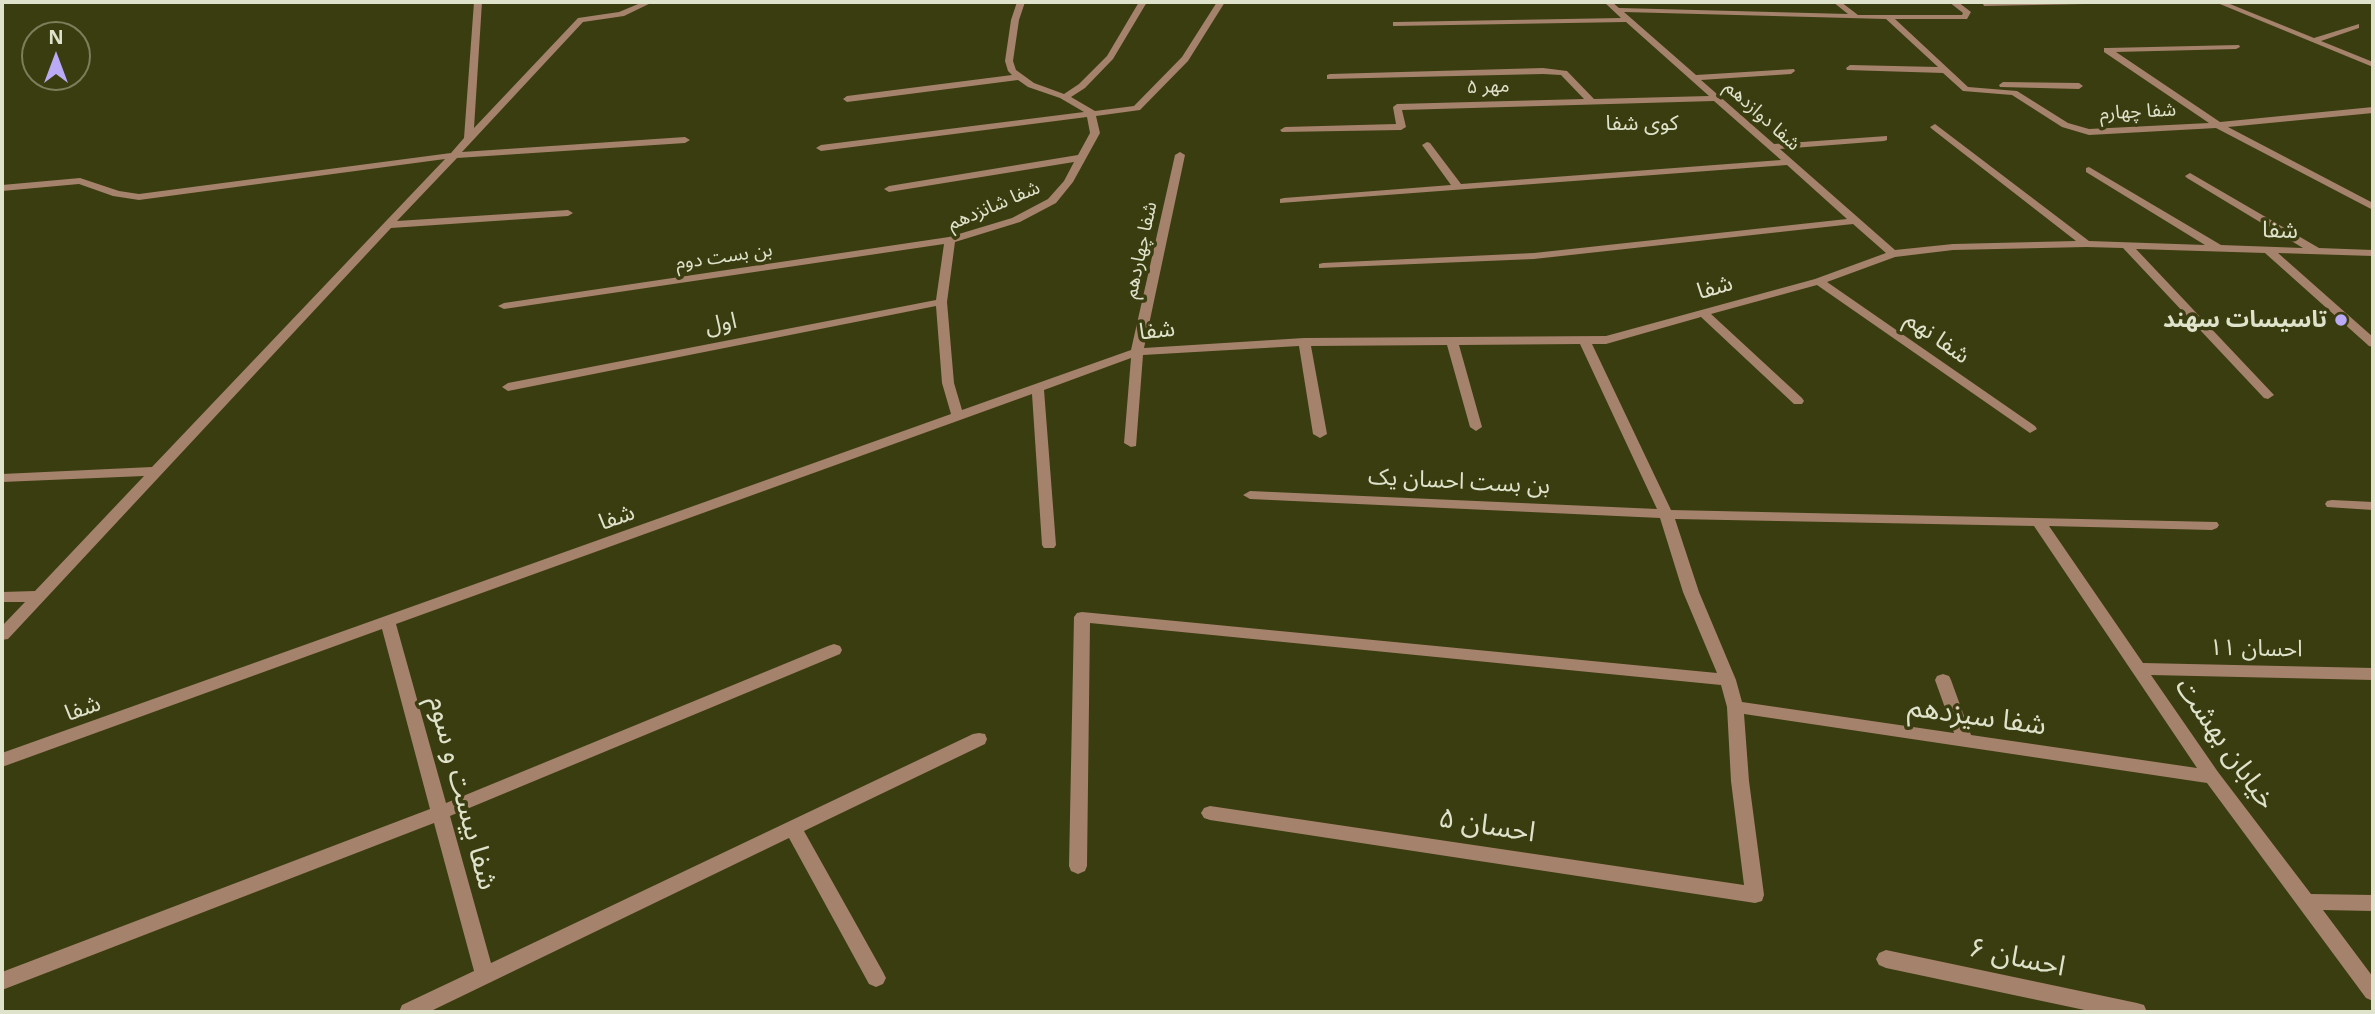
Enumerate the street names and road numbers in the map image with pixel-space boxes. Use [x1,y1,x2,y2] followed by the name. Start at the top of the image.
[1466,75,1510,99] street label: مهر ۵
[1719,76,1805,156] street label: شفا دوازدهم
[2099,99,2177,125] street label: شفا چهارم
[944,176,1044,236] street label: شفا شانزدهم
[1120,200,1162,300] street label: شفا چهاردهم
[2261,217,2299,245] street label: شفا
[674,239,774,275] street label: بن بست دوم
[1694,270,1736,306] street label: شفا
[1899,306,1975,370] street label: شفا نهم
[703,307,739,341] street label: اول
[1138,315,1176,347] street label: شفا
[1367,463,1551,501] street label: بن بست احسان یک
[595,499,639,537] street label: شفا
[2209,634,2303,664] street label: احسان ۱۱
[2167,672,2283,816] street label: خیابان بهشت
[61,690,105,728] street label: شفا
[1906,691,2048,743] street label: شفا سیزدهم
[420,692,504,894] street label: شفا بیست و سوم
[1436,802,1538,850] street label: احسان ۵
[1966,931,2068,985] street label: احسان ۶

